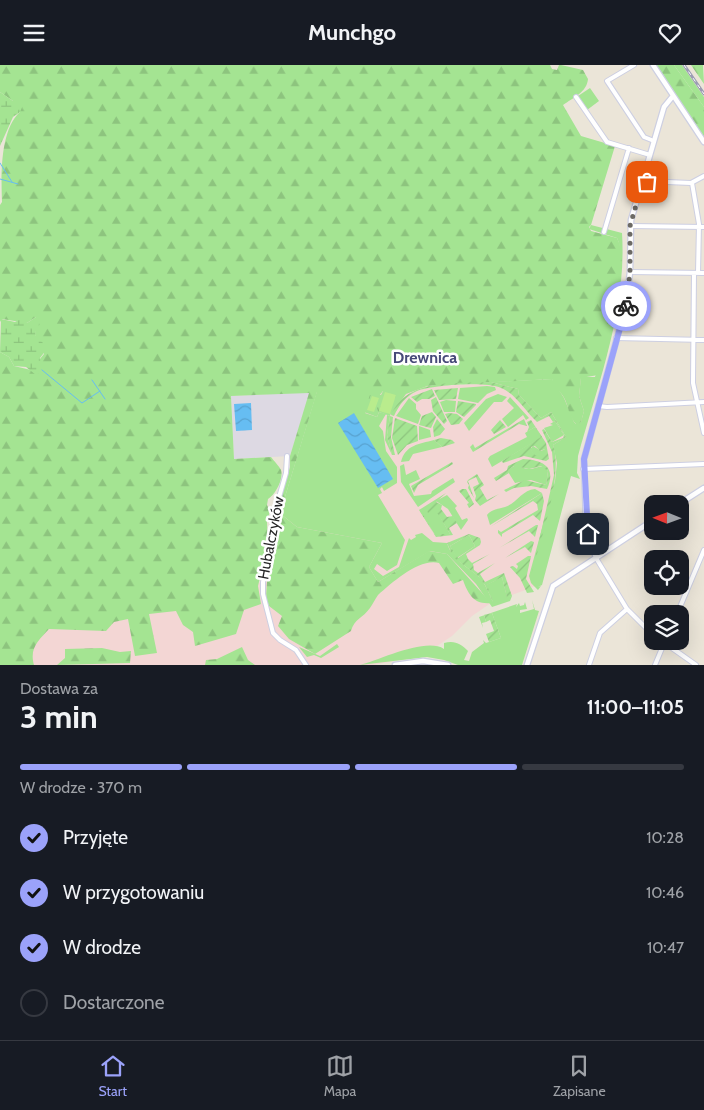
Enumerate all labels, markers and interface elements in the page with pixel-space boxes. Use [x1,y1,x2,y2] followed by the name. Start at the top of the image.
[20,19,48,47] icon: menu
[308,19,396,46] text: Munchgo
[656,19,684,47] icon: heart
[626,161,668,203] pin
[633,168,661,196] icon: bag
[601,281,651,331] courier
[612,292,640,320] icon: bike
[393,348,457,367] district label: Drewnica
[254,495,288,581] street label: Hubalczyków
[644,495,689,540] north arrow
[644,495,689,650] map controls
[567,513,609,555] pin
[574,520,602,548] icon: home
[644,550,689,595] button: locate
[644,605,689,650] button: layers
[20,679,98,698] text: Dostawa za
[587,696,684,719] text: 11:00–11:05
[20,697,98,736] text: 3 min
[20,778,142,797] text: W drodze · 370 m
[20,824,48,852] icon: check
[63,826,128,849] text: Przyjęte
[646,828,684,847] text: 10:28
[20,879,48,907] icon: check
[63,881,204,904] text: W przygotowaniu
[646,883,684,902] text: 10:46
[20,934,48,962] icon: check
[63,936,141,959] text: W drodze
[647,938,684,957] text: 10:47
[63,991,164,1014] text: Dostarczone
[98,1052,127,1100] tab: Start
[324,1052,356,1100] tab: Mapa
[553,1052,606,1100] tab: Zapisane

